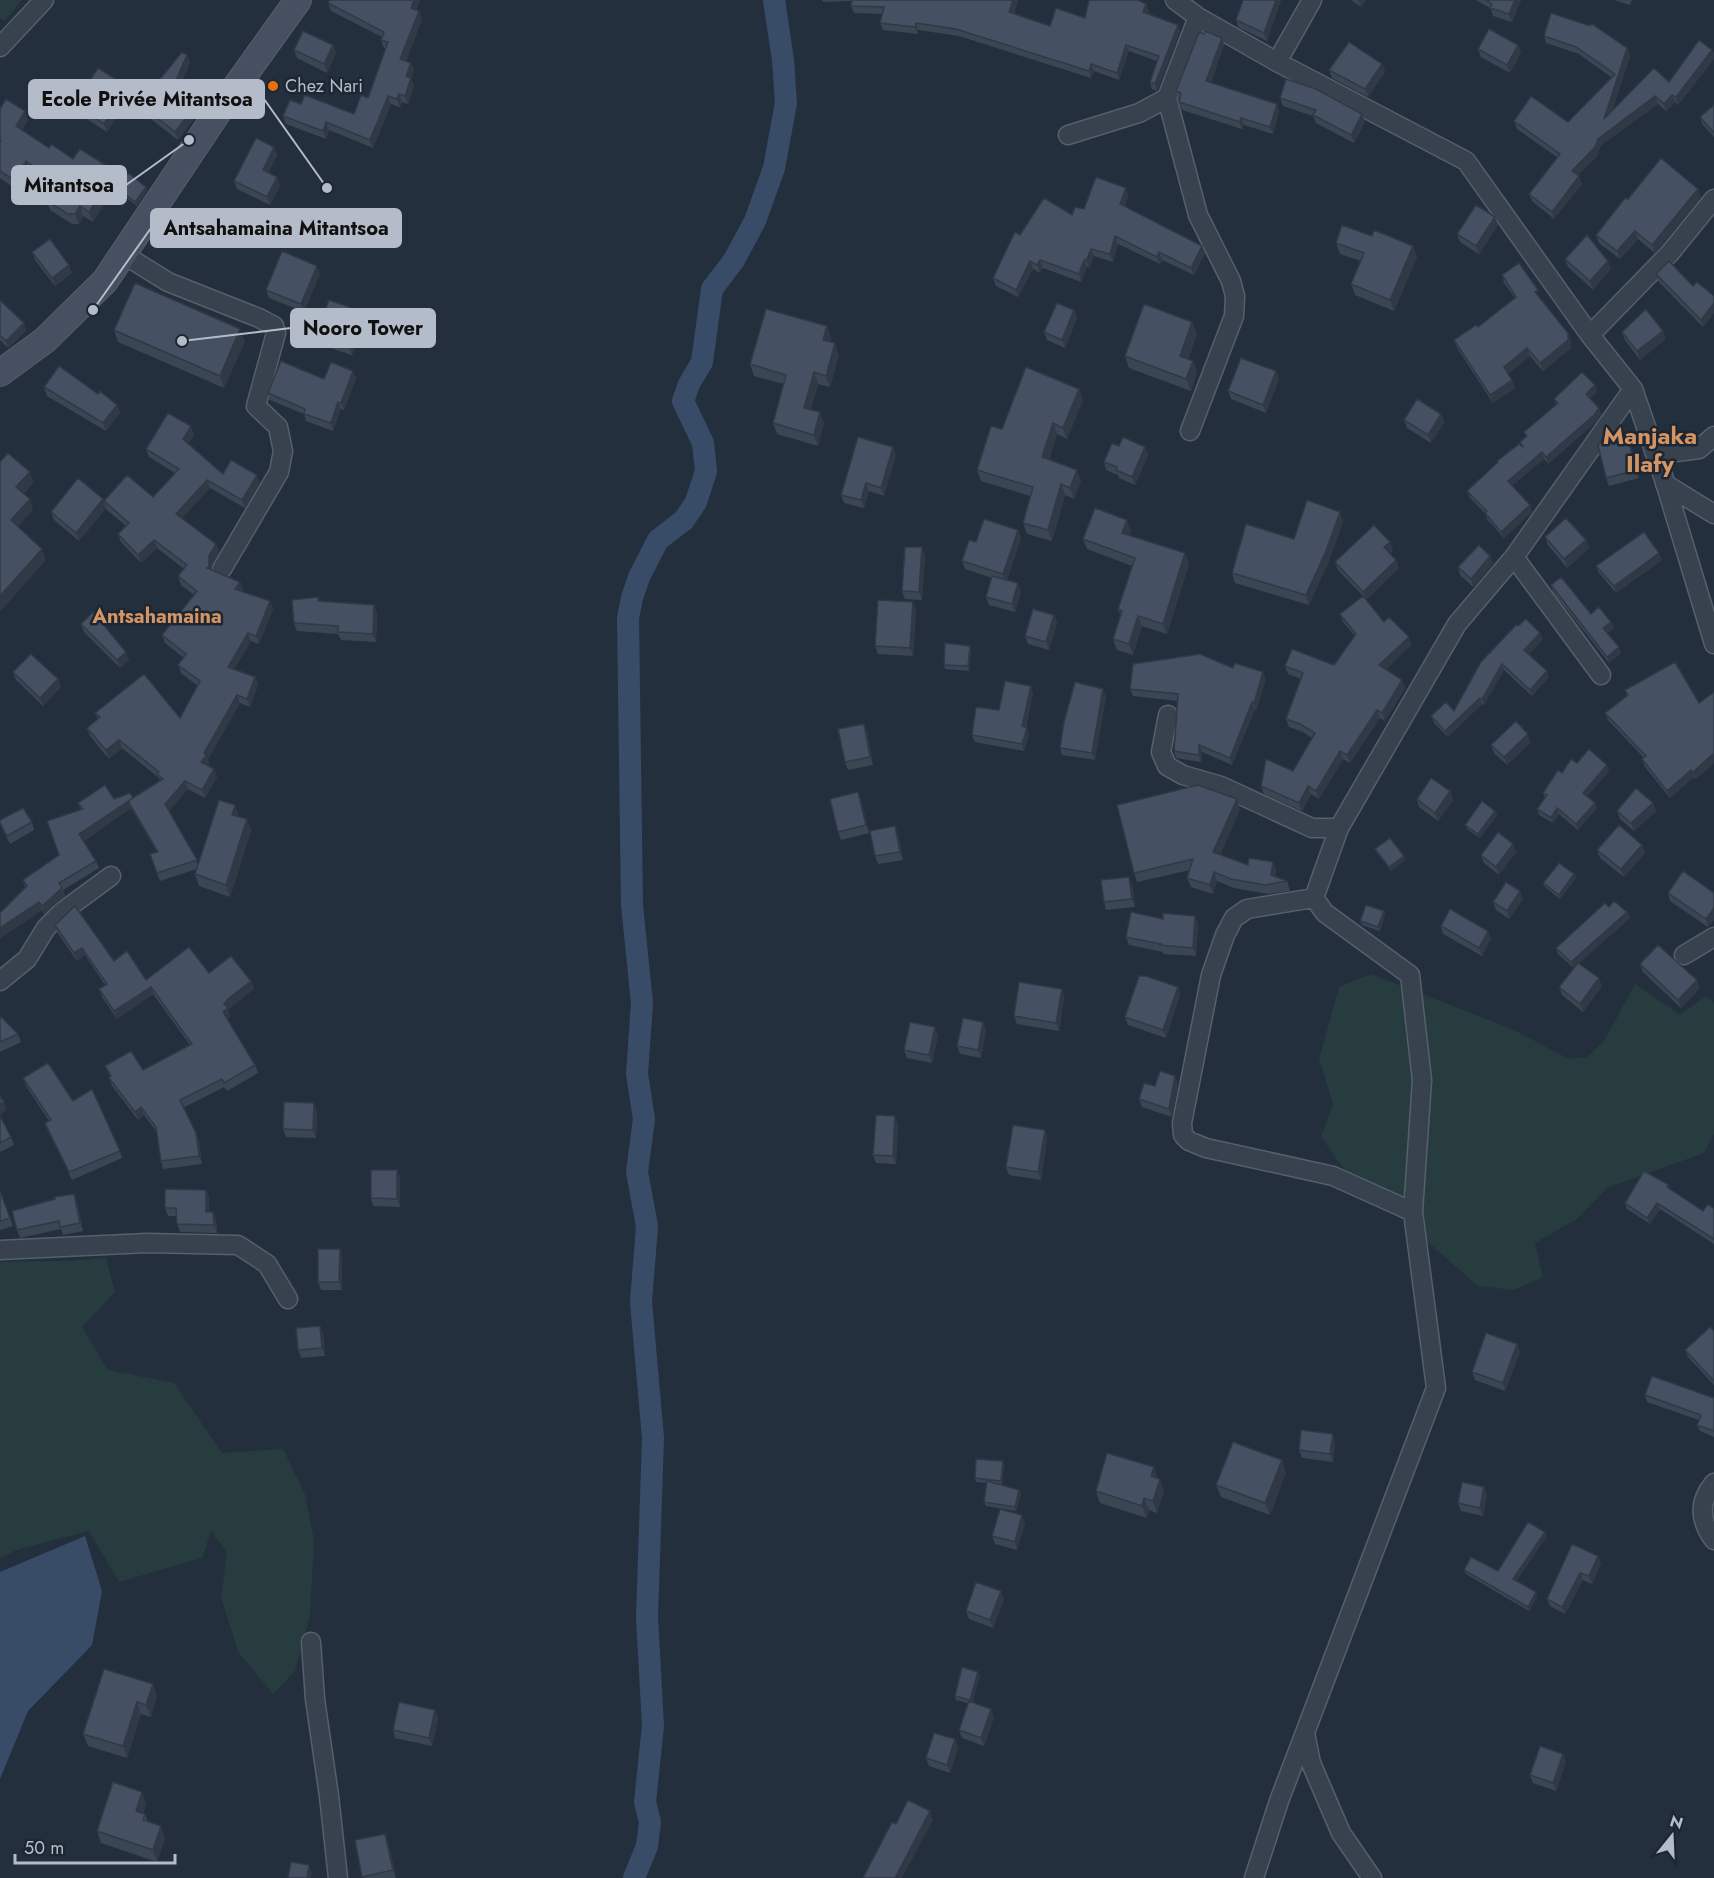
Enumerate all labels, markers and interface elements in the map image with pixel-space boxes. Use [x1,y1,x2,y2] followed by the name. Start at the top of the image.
[285,73,363,99] place label: Chez Nari
[266,79,280,93] marker: Chez Nari
[29,80,264,118] callout: Ecole Privée Mitantsoa
[41,85,253,114] text: Ecole Privée Mitantsoa
[12,166,126,204] callout: Mitantsoa
[24,171,114,200] text: Mitantsoa
[151,209,401,247] callout: Antsahamaina Mitantsoa
[162,214,389,243] text: Antsahamaina Mitantsoa
[291,309,435,347] callout: Nooro Tower
[303,314,424,343] text: Nooro Tower
[1603,418,1697,481] district label: Manjaka Ilafy
[91,602,222,631] district label: Antsahamaina
[1642,1806,1702,1866] north arrow
[1667,1809,1686,1835] text: N
[15,1827,176,1865] scale bar
[24,1835,64,1861] text: 50 m

